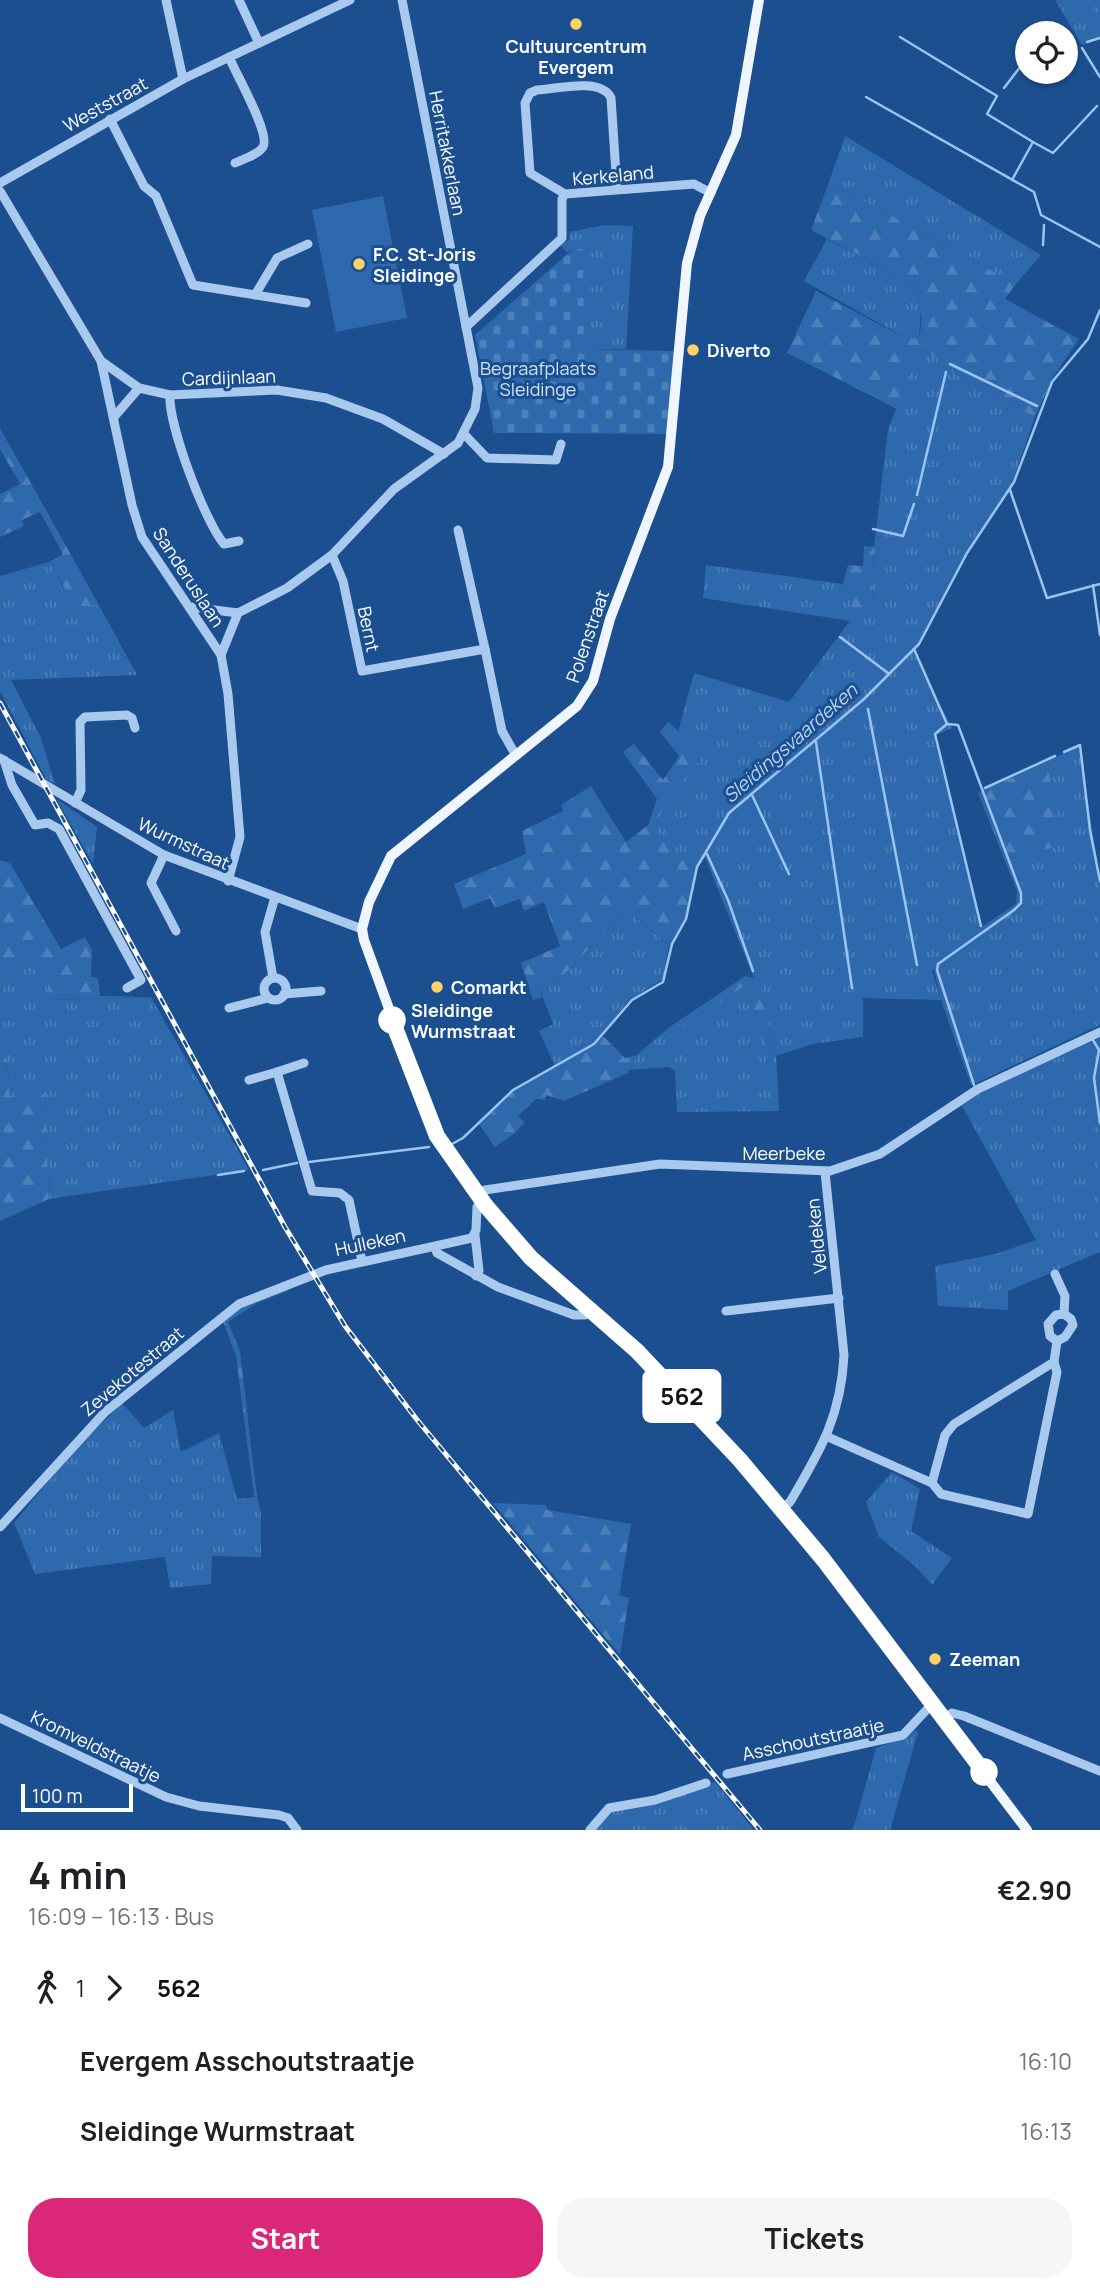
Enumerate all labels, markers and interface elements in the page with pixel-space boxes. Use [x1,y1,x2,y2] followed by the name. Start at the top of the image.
[568,16,584,32] marker: Cultuurcentrum Evergem
[1015,21,1078,84] map controls
[1015,21,1078,84] button: locate
[505,34,647,79] place label: Cultuurcentrum Evergem
[59,71,151,137] street label: Weststraat
[424,88,472,218] street label: Herritakkerlaan
[571,159,655,191] street label: Kerkeland
[373,242,476,287] place label: F.C. St-Joris Sleidinge
[351,256,367,272] marker: F.C. St-Joris Sleidinge
[707,338,771,362] place label: Diverto
[685,342,701,358] marker: Diverto
[480,356,596,401] park label: Begraafplaats Sleidinge
[182,363,276,391] street label: Cardijnlaan
[148,522,230,632] street label: Sanderuslaan
[560,586,614,686] street label: Polenstraat
[352,604,386,654] street label: Bernt
[717,677,863,809] water label: Sleidingsvaardeken
[134,811,234,875] street label: Wurmstraat
[451,975,527,999] place label: Comarkt
[429,979,445,995] marker: Comarkt
[411,998,516,1043] place label: Sleidinge Wurmstraat
[379,1007,405,1033] marker: Sleidinge Wurmstraat
[742,1141,826,1165] street label: Meerbeke
[800,1197,832,1275] street label: Veldeken
[332,1223,408,1261] street label: Hulleken
[76,1321,188,1421] street label: Zevekotestraat
[642,1373,722,1419] line badge: 562
[660,1379,704,1412] text: 562
[949,1647,1020,1671] place label: Zeeman
[927,1651,943,1667] marker: Zeeman
[27,1704,165,1788] street label: Kromveldstraatje
[740,1712,886,1766] street label: Asschoutstraatje
[971,1759,997,1785] unlabelled marker
[21,1781,133,1813] scale bar
[32,1783,83,1809] text: 100 m
[28,1848,127,1900] text: 4 min
[998,1872,1072,1908] text: €2.90
[28,1900,214,1932] text: 16:09 – 16:13 · Bus
[28,1969,66,2007] icon: walk
[95,1969,133,2007] icon: forward
[157,1971,200,2004] text: 562
[76,1972,85,2004] text: 1
[80,2043,415,2079] text: Evergem Asschoutstraatje
[1019,2045,1072,2077] text: 16:10
[80,2113,355,2149] text: Sleidinge Wurmstraat
[1020,2115,1072,2147] text: 16:13
[28,2198,543,2278] button: Start
[557,2198,1072,2278] button: Tickets

